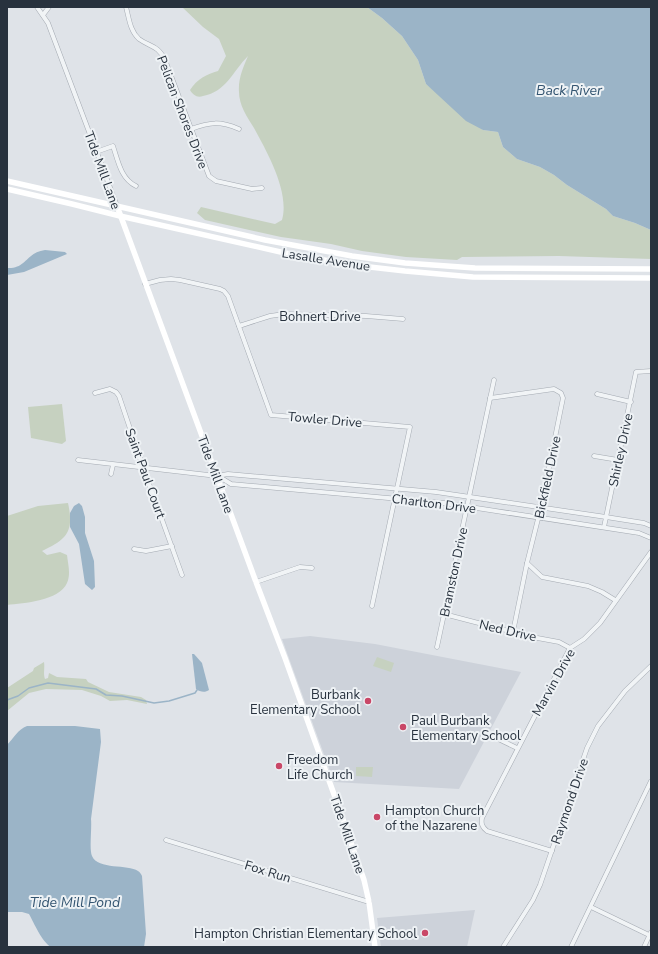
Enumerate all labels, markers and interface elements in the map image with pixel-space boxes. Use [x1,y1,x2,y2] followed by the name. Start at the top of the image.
[152,53,212,172] street label: Pelican Shores Drive
[536,81,603,100] water label: Back River
[80,129,125,212] street label: Tide Mill Lane
[280,244,371,276] street label: Lasalle Avenue
[279,308,361,326] street label: Bohnert Drive
[287,408,363,432] street label: Towler Drive
[604,412,638,489] street label: Shirley Drive
[120,426,170,521] street label: Saint Paul Court
[193,433,238,516] street label: Tide Mill Lane
[530,434,566,520] street label: Bickfield Drive
[391,490,477,518] street label: Charlton Drive
[436,526,472,619] street label: Bramston Drive
[477,616,538,646] street label: Ned Drive
[528,646,580,719] street label: Marvin Drive
[250,686,360,719] place label: Burbank Elementary School
[363,696,373,706] marker: Burbank Elementary School
[411,712,521,745] place label: Paul Burbank Elementary School
[398,722,408,732] marker: Paul Burbank Elementary School
[287,751,353,784] place label: Freedom Life Church
[547,756,593,847] street label: Raymond Drive
[274,761,284,771] marker: Freedom Life Church
[325,793,369,876] street label: Tide Mill Lane
[385,802,484,835] place label: Hampton Church of the Nazarene
[372,812,382,822] marker: Hampton Church of the Nazarene
[242,856,293,888] street label: Fox Run
[30,893,121,912] water label: Tide Mill Pond
[194,925,417,943] place label: Hampton Christian Elementary School
[420,928,430,938] marker: Hampton Christian Elementary School

